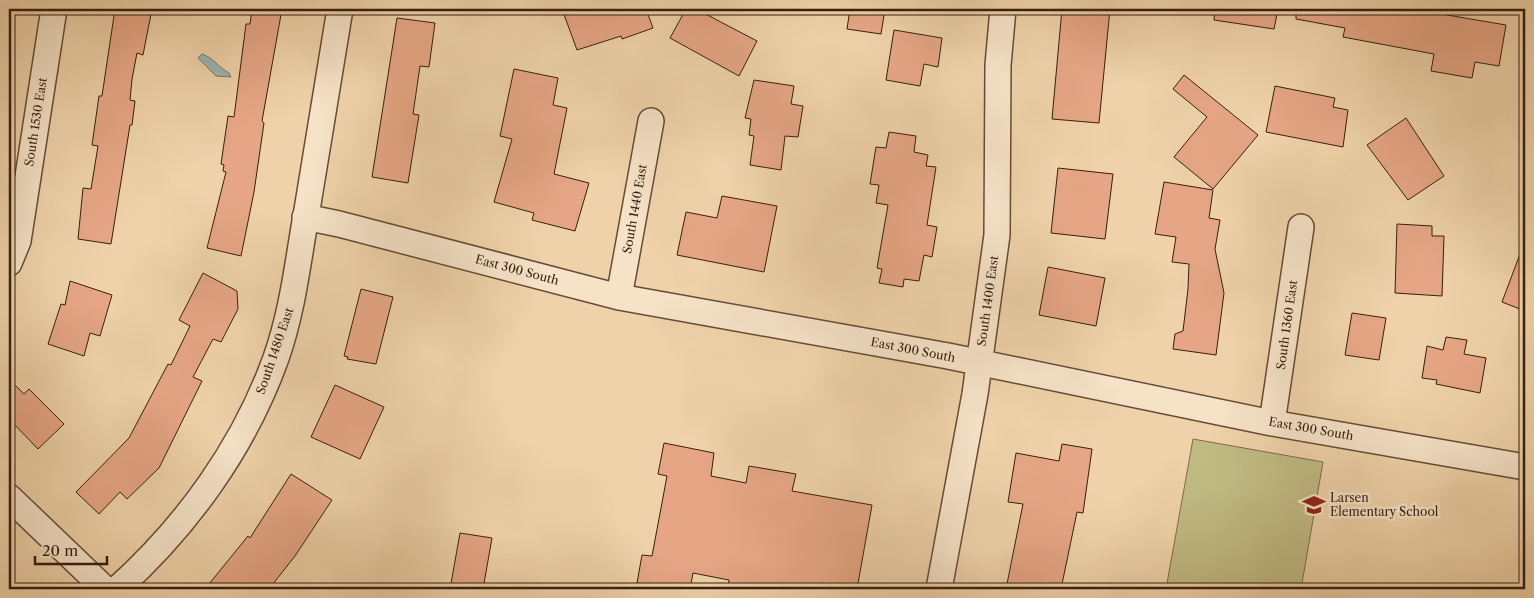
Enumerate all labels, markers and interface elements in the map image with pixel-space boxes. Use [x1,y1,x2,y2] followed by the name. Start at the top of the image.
[21,76,50,167] street label: South 1530 East
[619,162,650,255] street label: South 1440 East
[474,251,561,288] street label: East 300 South
[974,254,1001,347] street label: South 1400 East
[1273,278,1300,371] street label: South 1360 East
[253,305,297,396] street label: South 1480 East
[869,334,957,365] street label: East 300 South
[1267,414,1355,443] street label: East 300 South
[1330,490,1439,519] place label: Larsen Elementary School
[1301,492,1327,518] school or university icon: Larsen Elementary School
[35,533,108,565] scale bar
[42,541,78,560] text: 20 m

